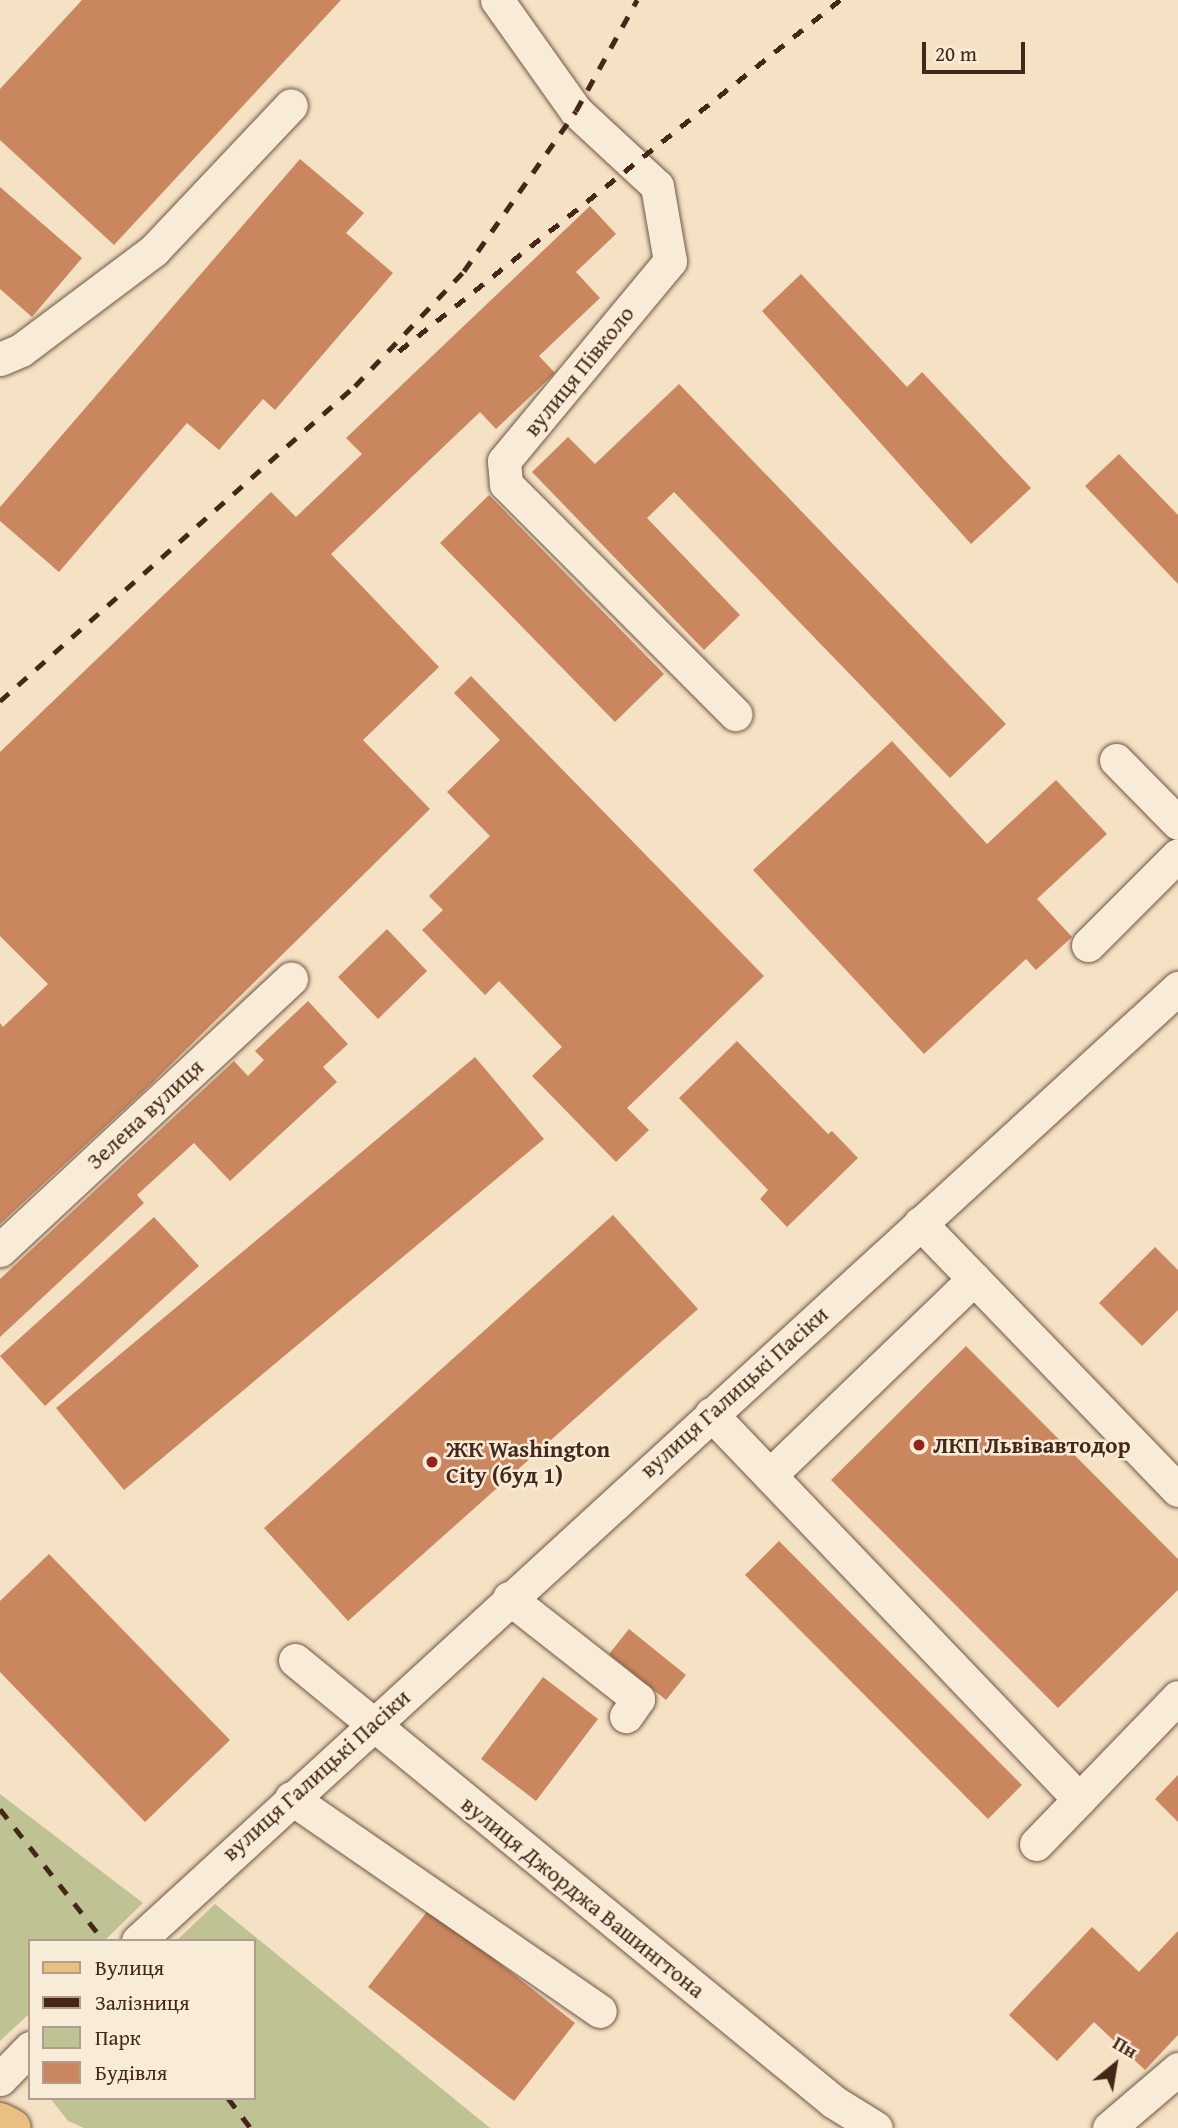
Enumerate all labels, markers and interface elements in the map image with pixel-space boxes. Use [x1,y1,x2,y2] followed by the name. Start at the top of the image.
[926,28,1029,72] scale bar
[935,38,977,69] text: 20 m
[518,300,640,442] street label: вулиця Півколо
[81,1053,209,1175] street label: Зелена вулиця
[634,1300,834,1484] street label: вулиця Галицькі Пасіки
[933,1431,1131,1459] place label: ЛКП Львівавтодор
[446,1435,610,1489] place label: ЖК Washington City (буд 1)
[911,1437,927,1453] marker: ЛКП Львівавтодор
[424,1454,440,1470] marker: ЖК Washington City (буд 1)
[216,1683,416,1867] street label: вулиця Галицькі Пасіки
[456,1790,710,2004] street label: вулиця Джорджа Вашингтона
[28,1939,256,2100] legend
[95,1952,164,1983] text: Вулиця
[95,1987,190,2018] text: Залізниця
[95,2022,141,2053] text: Парк
[1108,2029,1143,2065] text: Пн
[1080,2030,1150,2100] north arrow
[95,2057,167,2088] text: Будівля

